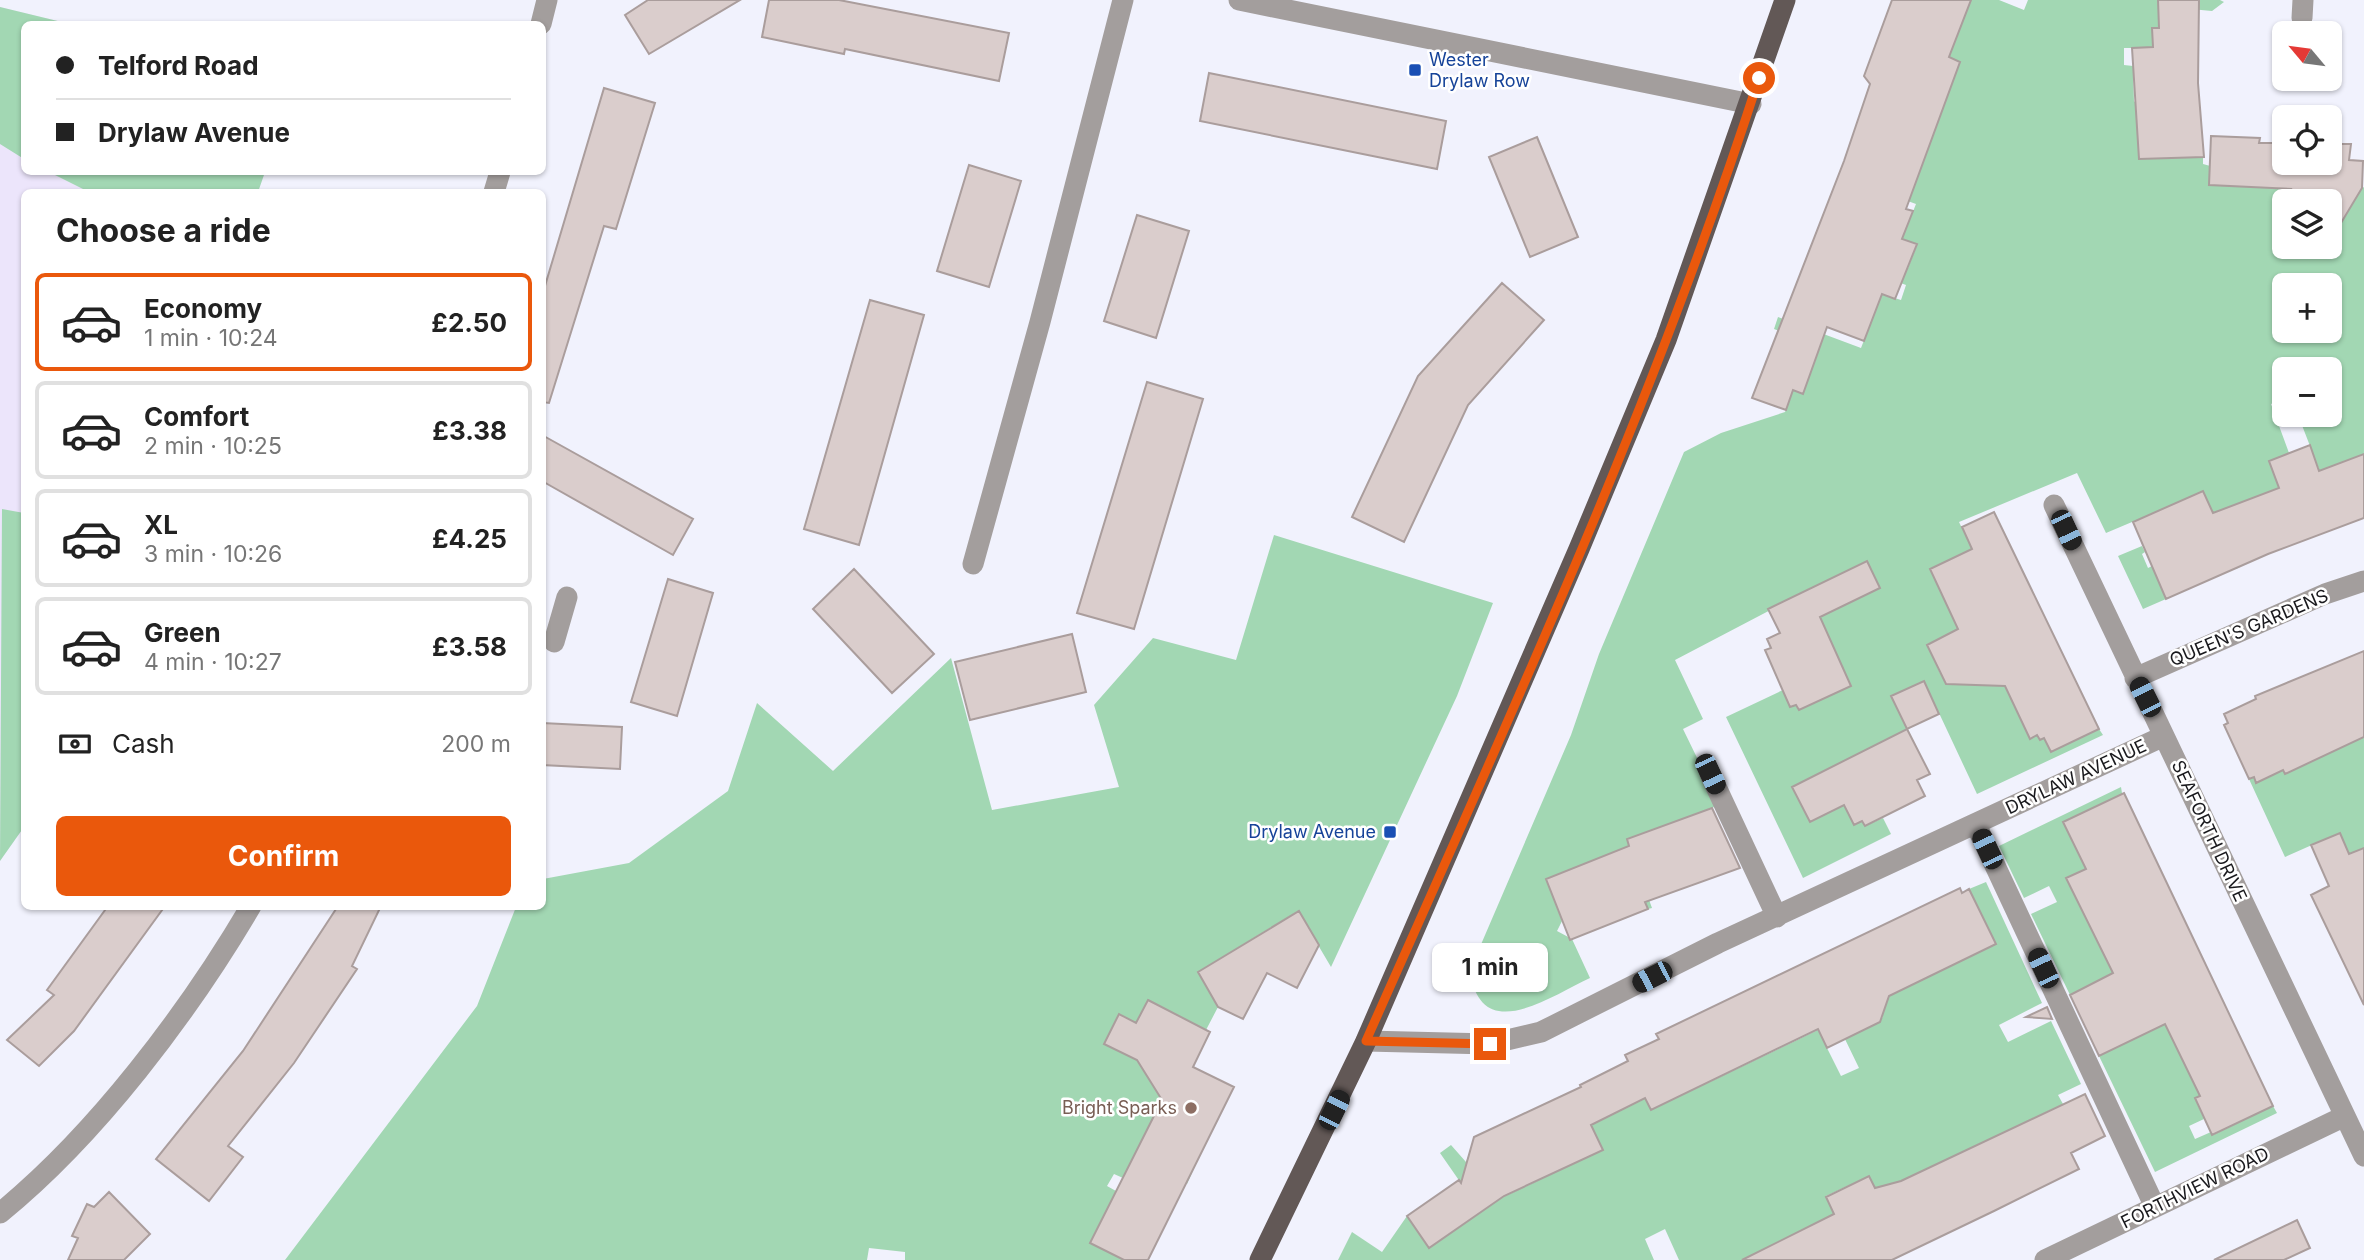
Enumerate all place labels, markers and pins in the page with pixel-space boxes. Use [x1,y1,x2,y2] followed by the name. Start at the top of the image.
[1429,49,1530,91] place label: Wester Drylaw Row
[1407,62,1423,78] marker: Wester Drylaw Row
[1248,821,1376,842] place label: Drylaw Avenue
[1382,824,1398,840] marker: Drylaw Avenue
[1062,1097,1177,1118] place label: Bright Sparks
[1183,1100,1199,1116] marker: Bright Sparks

